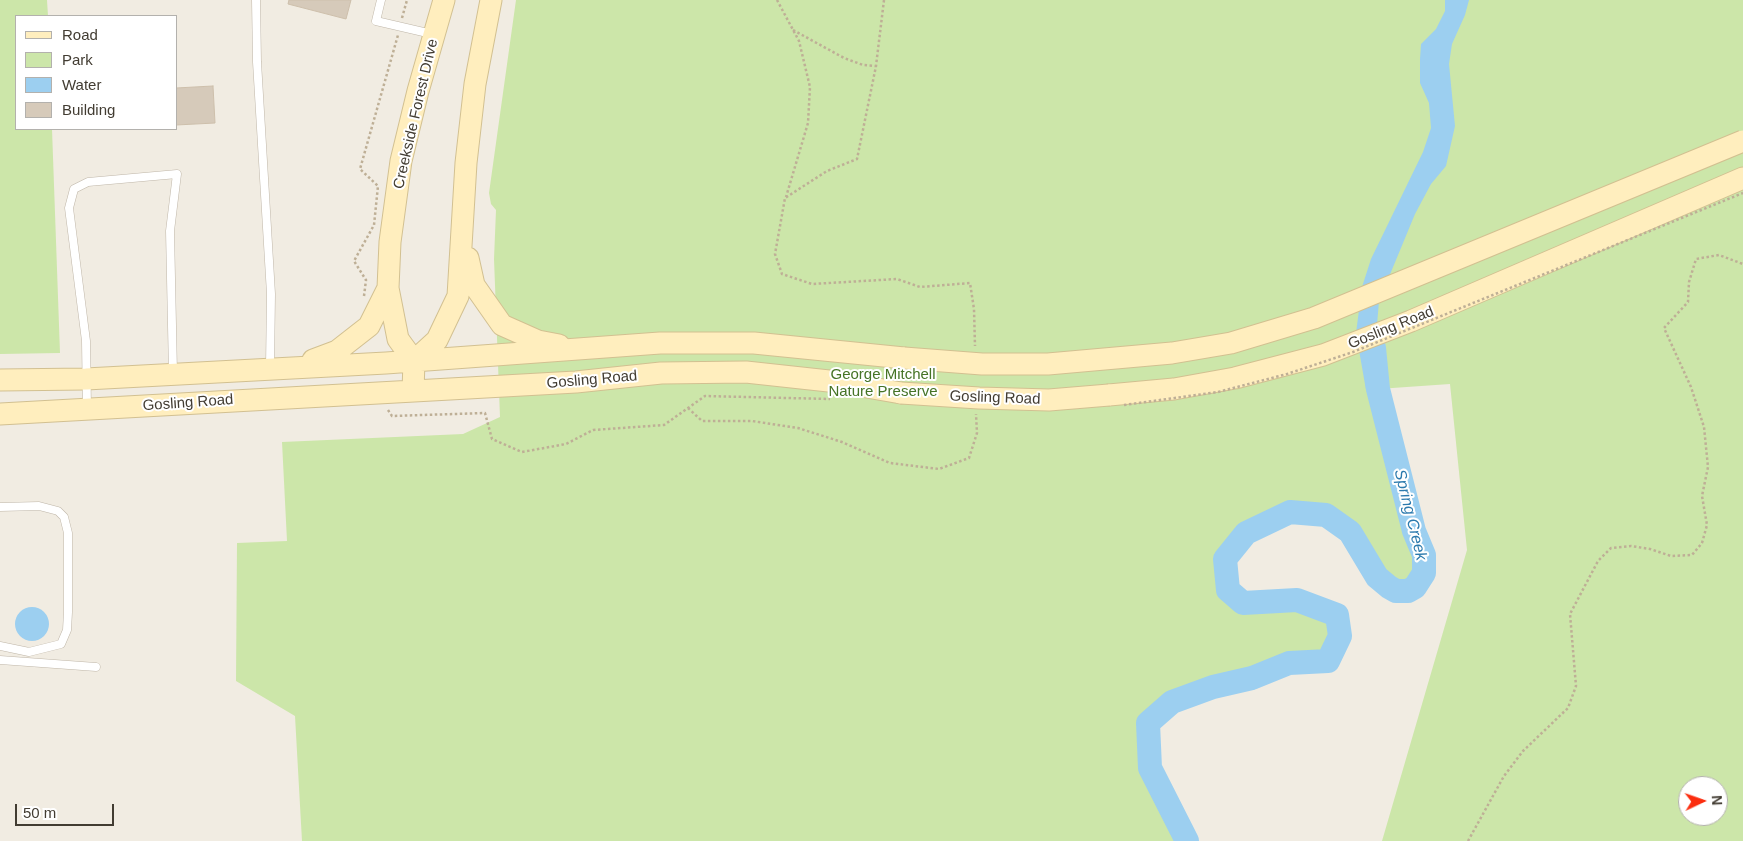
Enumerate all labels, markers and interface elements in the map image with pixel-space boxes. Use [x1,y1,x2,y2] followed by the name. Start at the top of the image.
[15,15,178,130] legend
[62,26,98,43] text: Road
[390,37,442,191] street label: Creekside Forest Drive
[62,51,93,68] text: Park
[62,76,101,93] text: Water
[62,101,115,118] text: Building
[1345,303,1437,353] street label: Gosling Road
[828,366,938,401] park label: George Mitchell Nature Preserve
[546,367,638,393] street label: Gosling Road
[949,387,1041,409] street label: Gosling Road
[142,391,234,415] street label: Gosling Road
[1389,467,1431,563] water label: Spring Creek
[1678,776,1728,826] north arrow
[18,794,116,826] scale bar
[1709,795,1725,806] text: N
[23,804,56,821] text: 50 m

